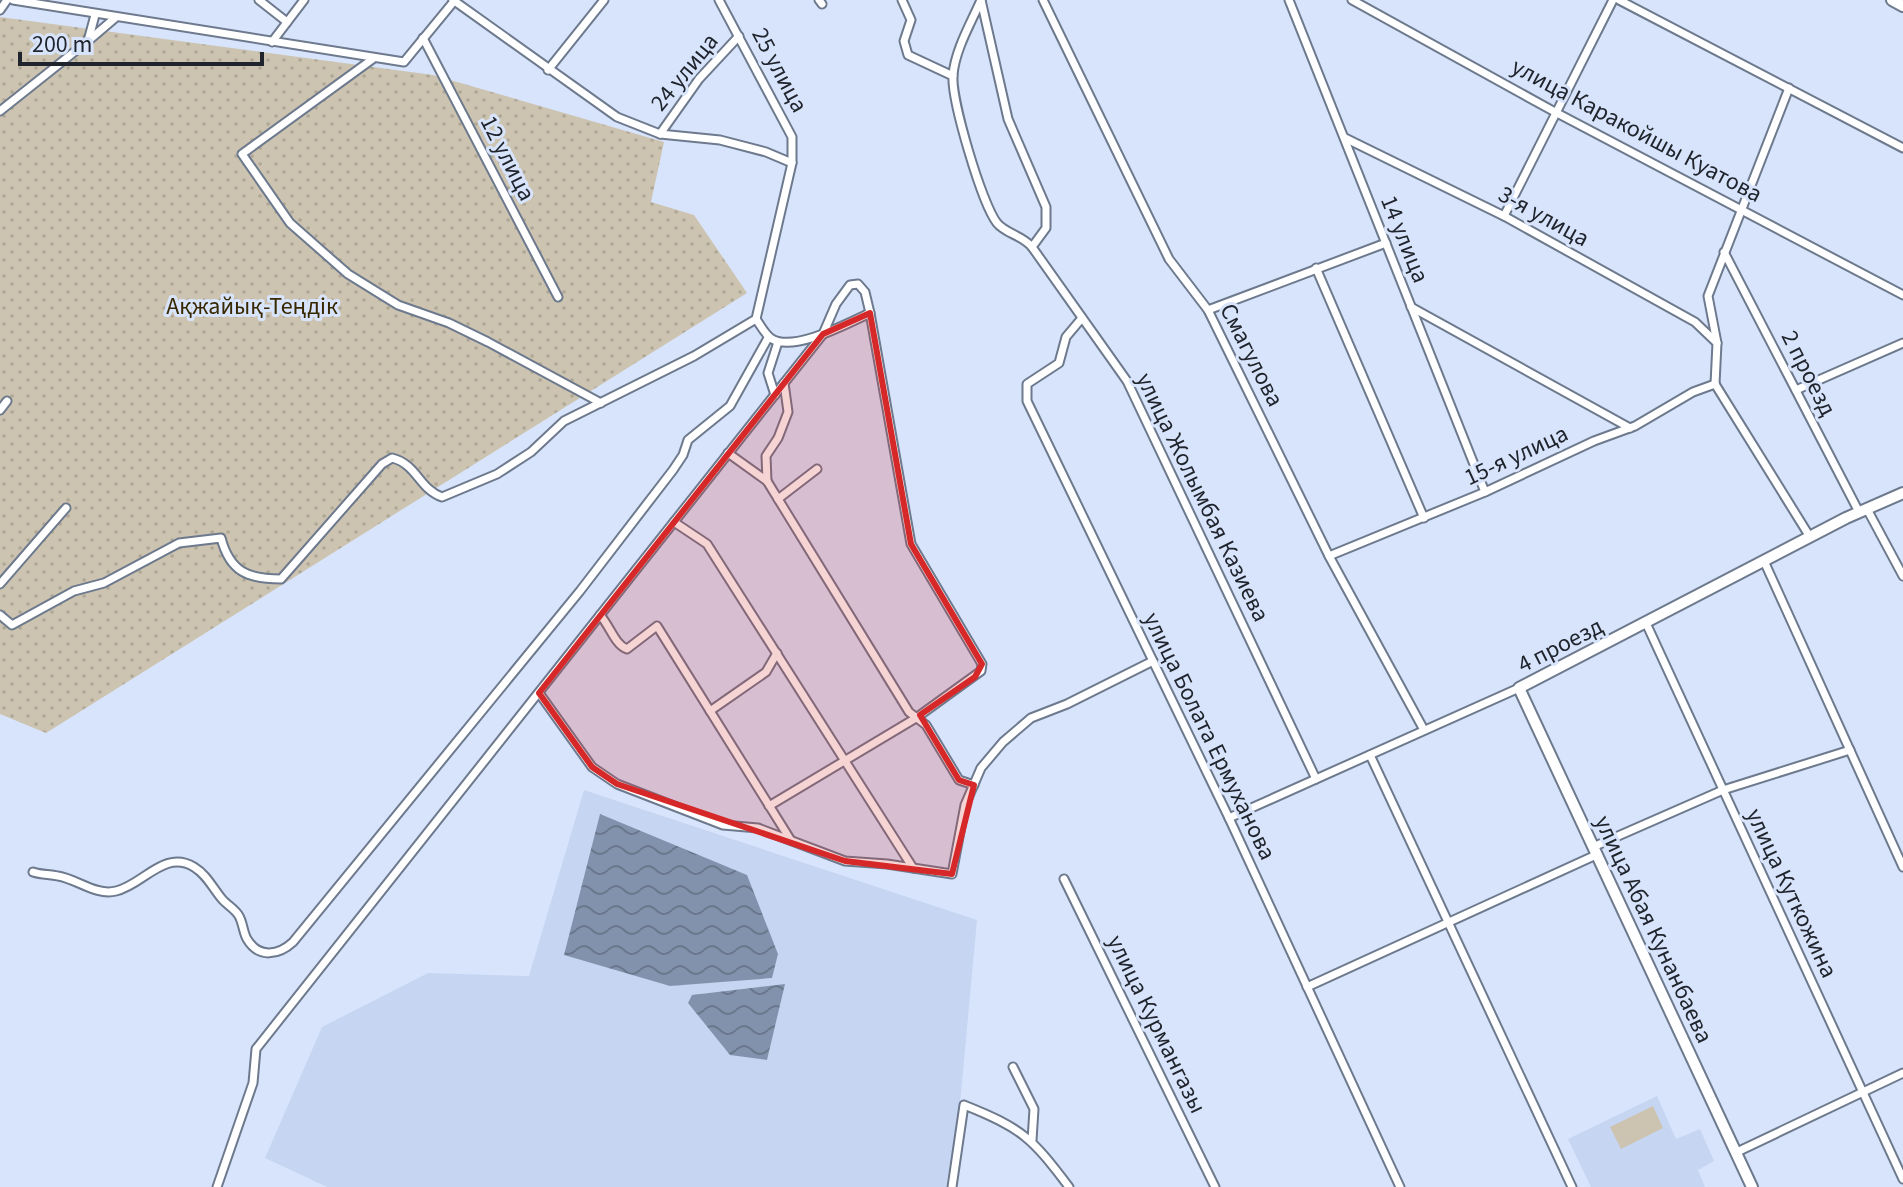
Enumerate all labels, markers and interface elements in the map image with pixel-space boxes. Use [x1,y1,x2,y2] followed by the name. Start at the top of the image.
[20,16,262,66] scale bar
[743,22,817,119] street label: 25 улица
[642,26,727,119] street label: 24 улица
[32,27,92,62] text: 200 m
[1505,49,1768,212] street label: улица Каракойшы Куатова
[471,109,544,207] street label: 12 улица
[1492,177,1596,256] street label: 3-я улица
[1371,190,1438,288] street label: 14 улица
[166,289,338,324] park label: Ақжайық-Теңдік
[1211,298,1292,413] street label: Смагулова
[1772,324,1845,422] street label: 2 проезд
[1127,367,1278,628] street label: улица Жолымбая Казиева
[1458,416,1574,495] street label: 15-я улица
[1134,606,1285,866] street label: улица Болата Ермуханова
[1511,609,1609,682] street label: 4 проезд
[1737,803,1846,984] street label: улица Куткожина
[1585,810,1722,1049] street label: улица Абая Кунанбаева
[1098,929,1215,1119] street label: улица Курмангазы

